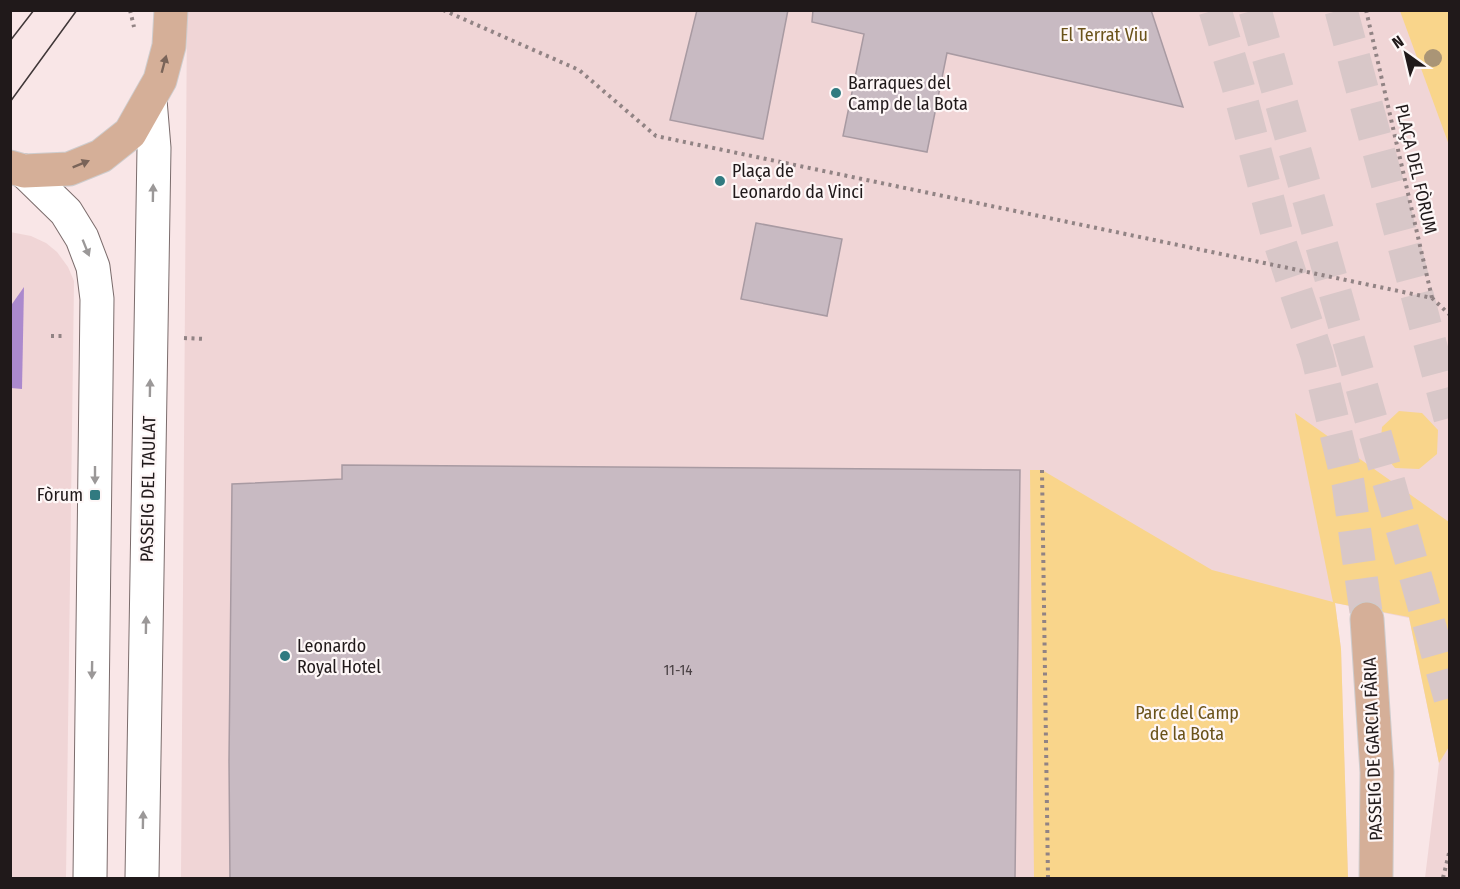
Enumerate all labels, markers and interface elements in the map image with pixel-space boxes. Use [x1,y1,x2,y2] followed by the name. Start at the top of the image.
[1060,24,1148,46] park label: El Terrat Viu
[1376,24,1436,84] north arrow
[1389,31,1407,53] text: N
[160,54,169,72] one-way arrow
[848,72,968,115] place label: Barraques del Camp de la Bota
[829,86,843,100] marker: Barraques del Camp de la Bota
[1390,102,1442,236] street label: PLAÇA DEL FÒRUM
[73,159,91,169] one-way arrow
[732,160,864,203] place label: Plaça de Leonardo da Vinci
[713,174,727,188] marker: Plaça de Leonardo da Vinci
[148,184,158,203] one-way arrow
[82,239,91,257] one-way arrow
[145,379,155,398] one-way arrow
[136,415,160,562] street label: PASSEIG DEL TAULAT
[90,466,100,485] one-way arrow
[37,484,83,506] place label: Fòrum
[88,488,102,502] marker: Fòrum
[141,616,151,635] one-way arrow
[297,635,381,678] place label: Leonardo Royal Hotel
[278,649,292,663] marker: Leonardo Royal Hotel
[1358,656,1387,841] street label: PASSEIG DE GARCIA FÀRIA
[88,661,97,680] one-way arrow
[663,661,693,679] house number: 11-14
[1135,702,1239,745] park label: Parc del Camp de la Bota
[138,811,148,830] one-way arrow

